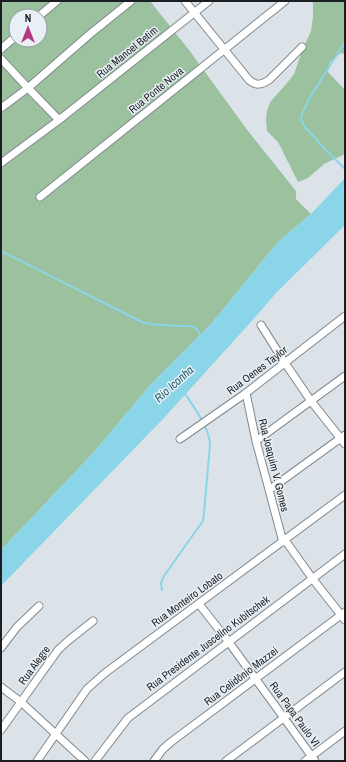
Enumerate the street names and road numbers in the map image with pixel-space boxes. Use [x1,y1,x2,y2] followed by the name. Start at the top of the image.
[94,23,160,81] street label: Rua Manoel Betim
[126,64,186,116] street label: Rua Ponte Nova
[224,343,290,397] street label: Rua Oenes Taylor
[256,417,292,513] street label: Rua Joaquim V. Gomes
[149,568,225,630] street label: Rua Monteiro Lobato
[144,592,273,694] street label: Rua Presidente Juscelino Kubitschek
[15,643,53,687] street label: Rua Alegre
[201,644,281,708] street label: Rua Celidônio Mazzei
[267,679,323,749] street label: Rua Papa Paulo VI

